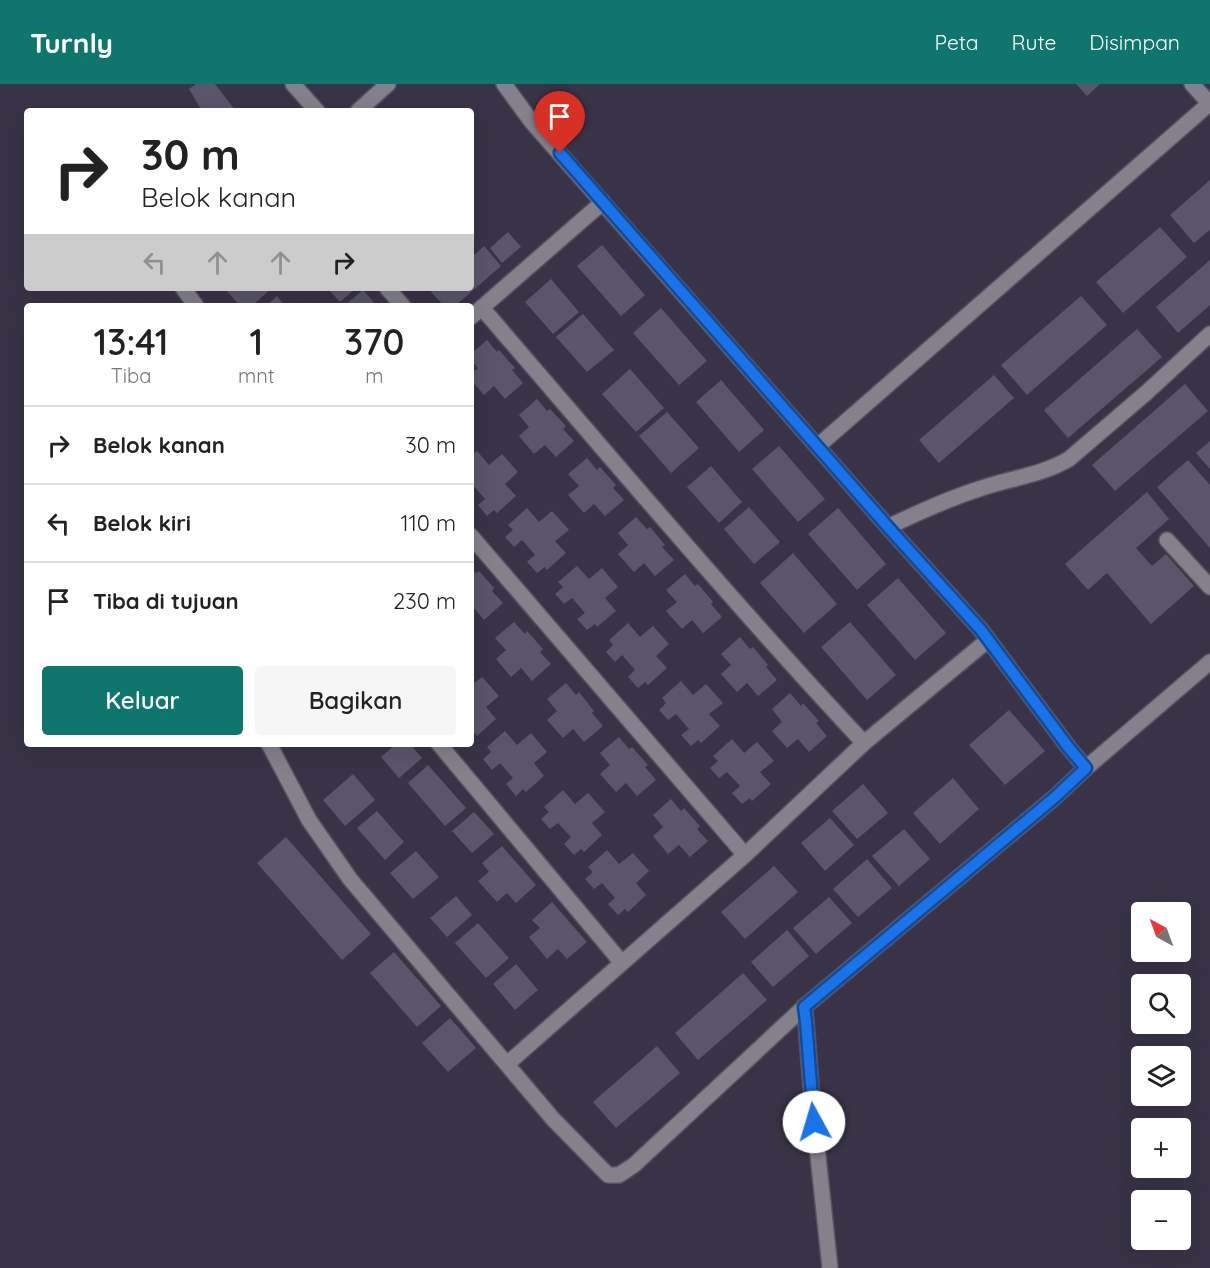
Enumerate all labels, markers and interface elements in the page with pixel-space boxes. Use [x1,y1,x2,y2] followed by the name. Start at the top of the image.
[30,25,113,60] text: Turnly
[935,29,979,55] text: Peta
[1012,29,1056,55] text: Rute
[1089,29,1180,55] text: Disimpan
[534,91,585,153] pin
[543,100,576,133] icon: arrive
[141,128,240,181] text: 30 m
[42,132,120,210] icon: right
[141,180,296,214] text: Belok kanan
[138,246,171,279] icon: left
[201,246,234,279] icon: ahead
[264,246,297,279] icon: ahead
[327,246,360,279] icon: right
[93,319,169,364] text: 13:41
[249,319,263,364] text: 1
[344,319,405,364] text: 370
[111,363,151,388] text: Tiba
[238,363,275,388] text: mnt
[365,363,383,388] text: m
[42,429,75,462] icon: right
[93,431,225,459] text: Belok kanan
[405,431,456,459] text: 30 m
[42,507,75,540] icon: left
[93,509,191,537] text: Belok kiri
[401,509,456,537] text: 110 m
[42,585,75,618] icon: arrive
[93,587,239,615] text: Tiba di tujuan
[393,587,456,615] text: 230 m
[42,666,243,735] button: Keluar
[255,666,456,735] button: Bagikan
[1131,902,1191,962] north arrow
[1131,902,1191,1250] map controls
[1131,974,1191,1034] button: search
[1131,1046,1191,1106] button: layers
[782,1090,846,1154] position arrow
[1131,1118,1191,1178] button: +
[1131,1190,1191,1250] button: −

